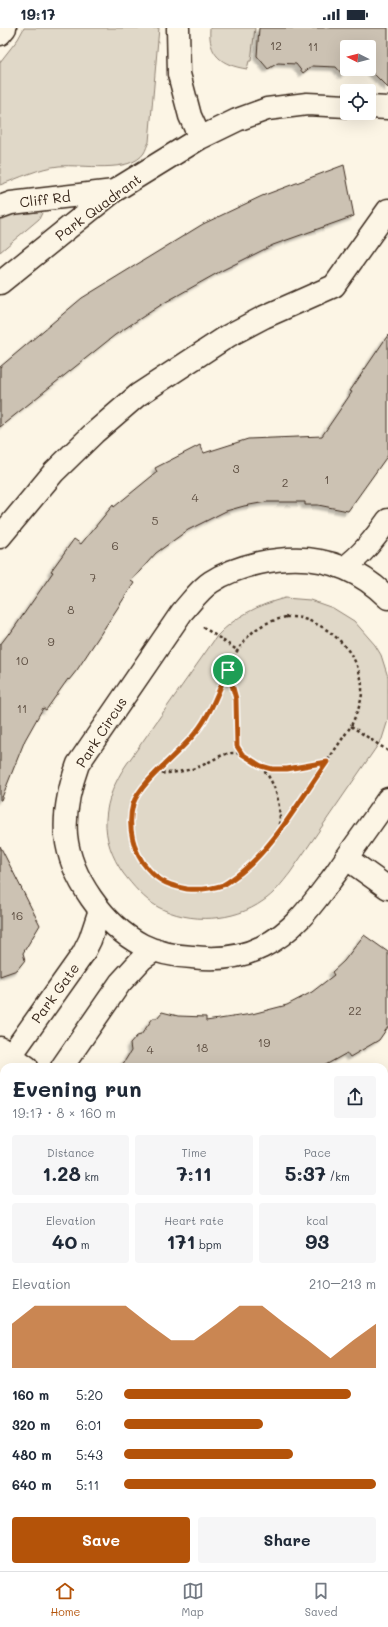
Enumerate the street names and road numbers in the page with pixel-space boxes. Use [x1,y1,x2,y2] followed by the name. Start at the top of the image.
[51,169,145,245] street label: Park Quadrant
[19,186,72,212] street label: Cliff Rd
[71,693,131,771] street label: Park Circus
[27,959,83,1027] street label: Park Gate

